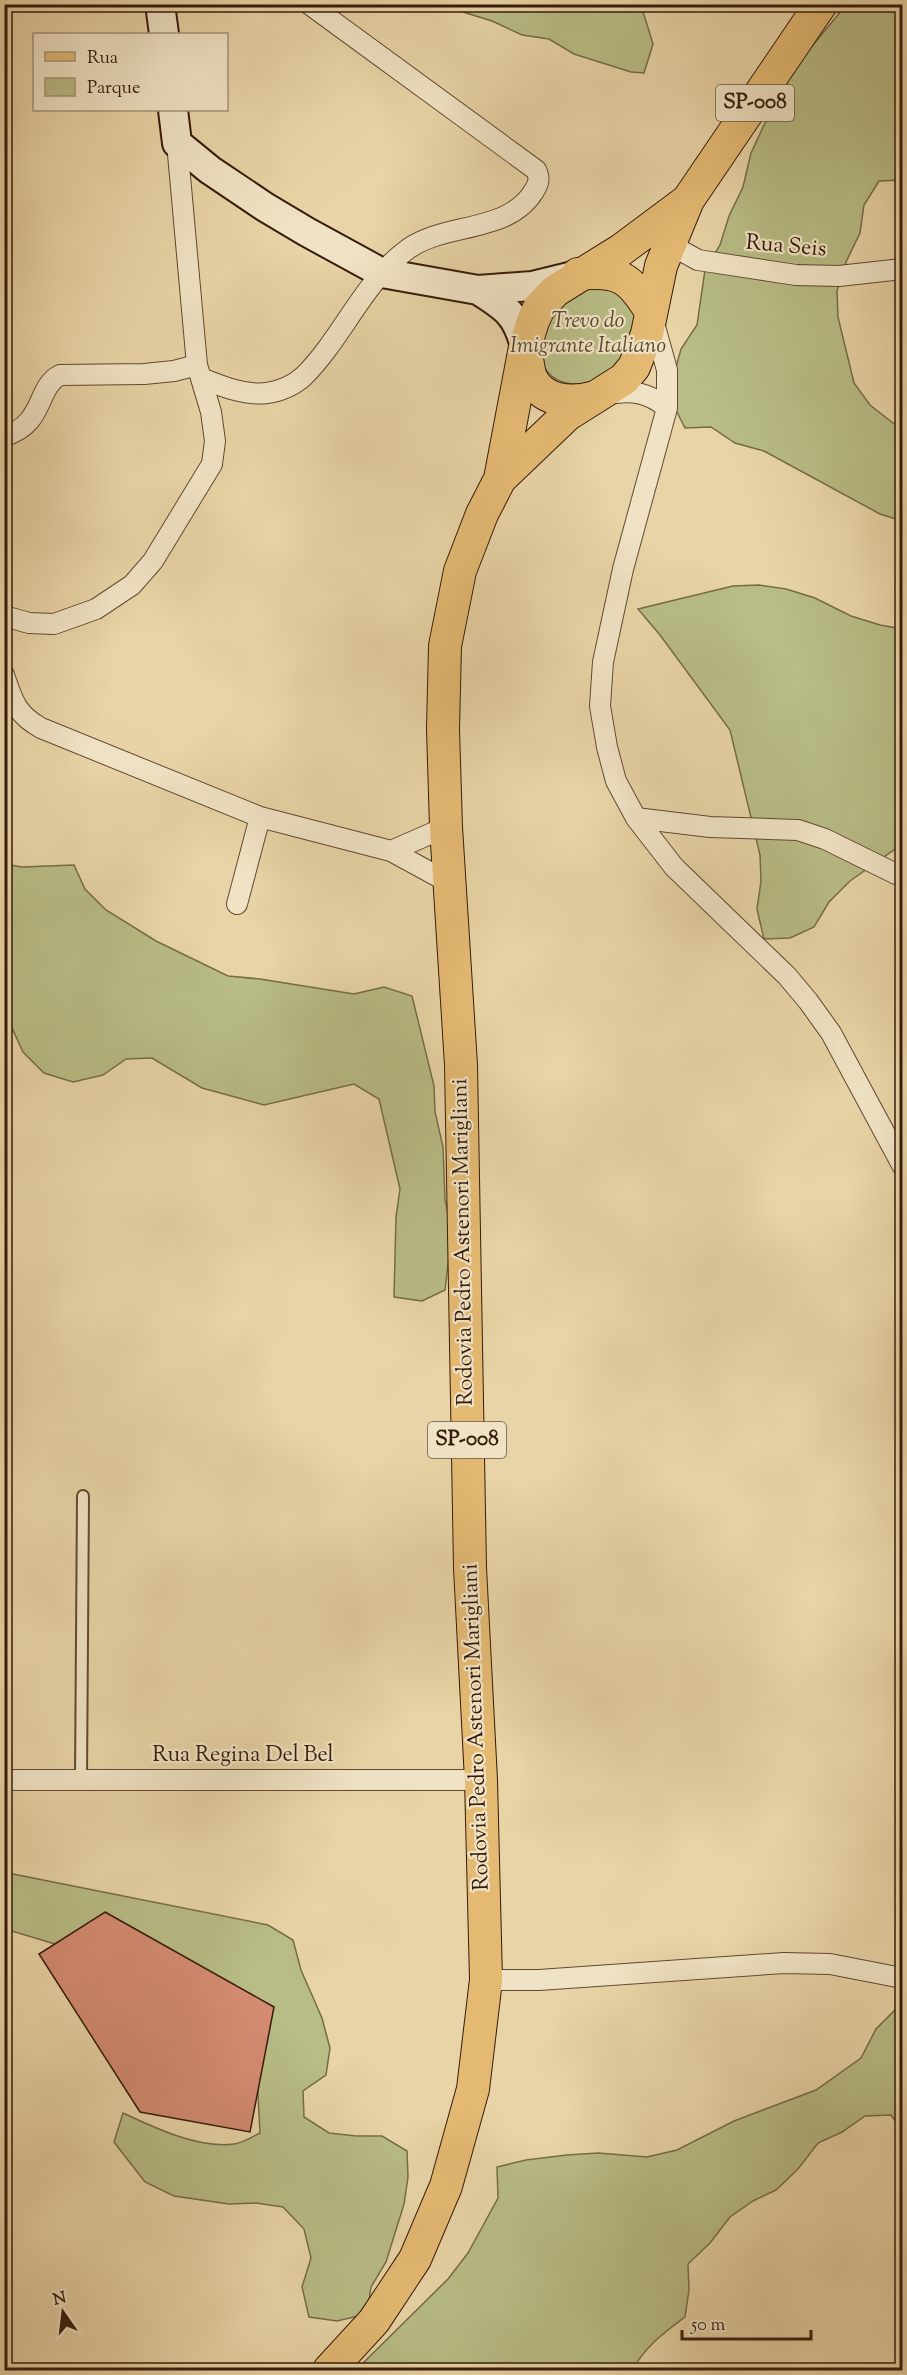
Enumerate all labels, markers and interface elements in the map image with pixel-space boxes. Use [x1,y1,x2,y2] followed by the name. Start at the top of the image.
[33,33,228,111] legend
[87,46,118,72] text: Rua
[87,76,140,102] text: Parque
[716,85,794,121] road number: SP-008
[744,228,828,266] street label: Rua Seis
[510,306,666,363] park label: Trevo do Imigrante Italiano
[445,1078,483,1406] street label: Rodovia Pedro Astenori Marigliani
[428,1422,506,1458] road number: SP-008
[455,1563,499,1891] street label: Rodovia Pedro Astenori Marigliani
[152,1740,334,1772] street label: Rua Regina Del Bel
[33,2282,93,2342] north arrow
[51,2287,69,2313] text: N
[682,2303,811,2341] scale bar
[690,2313,726,2339] text: 50 m

